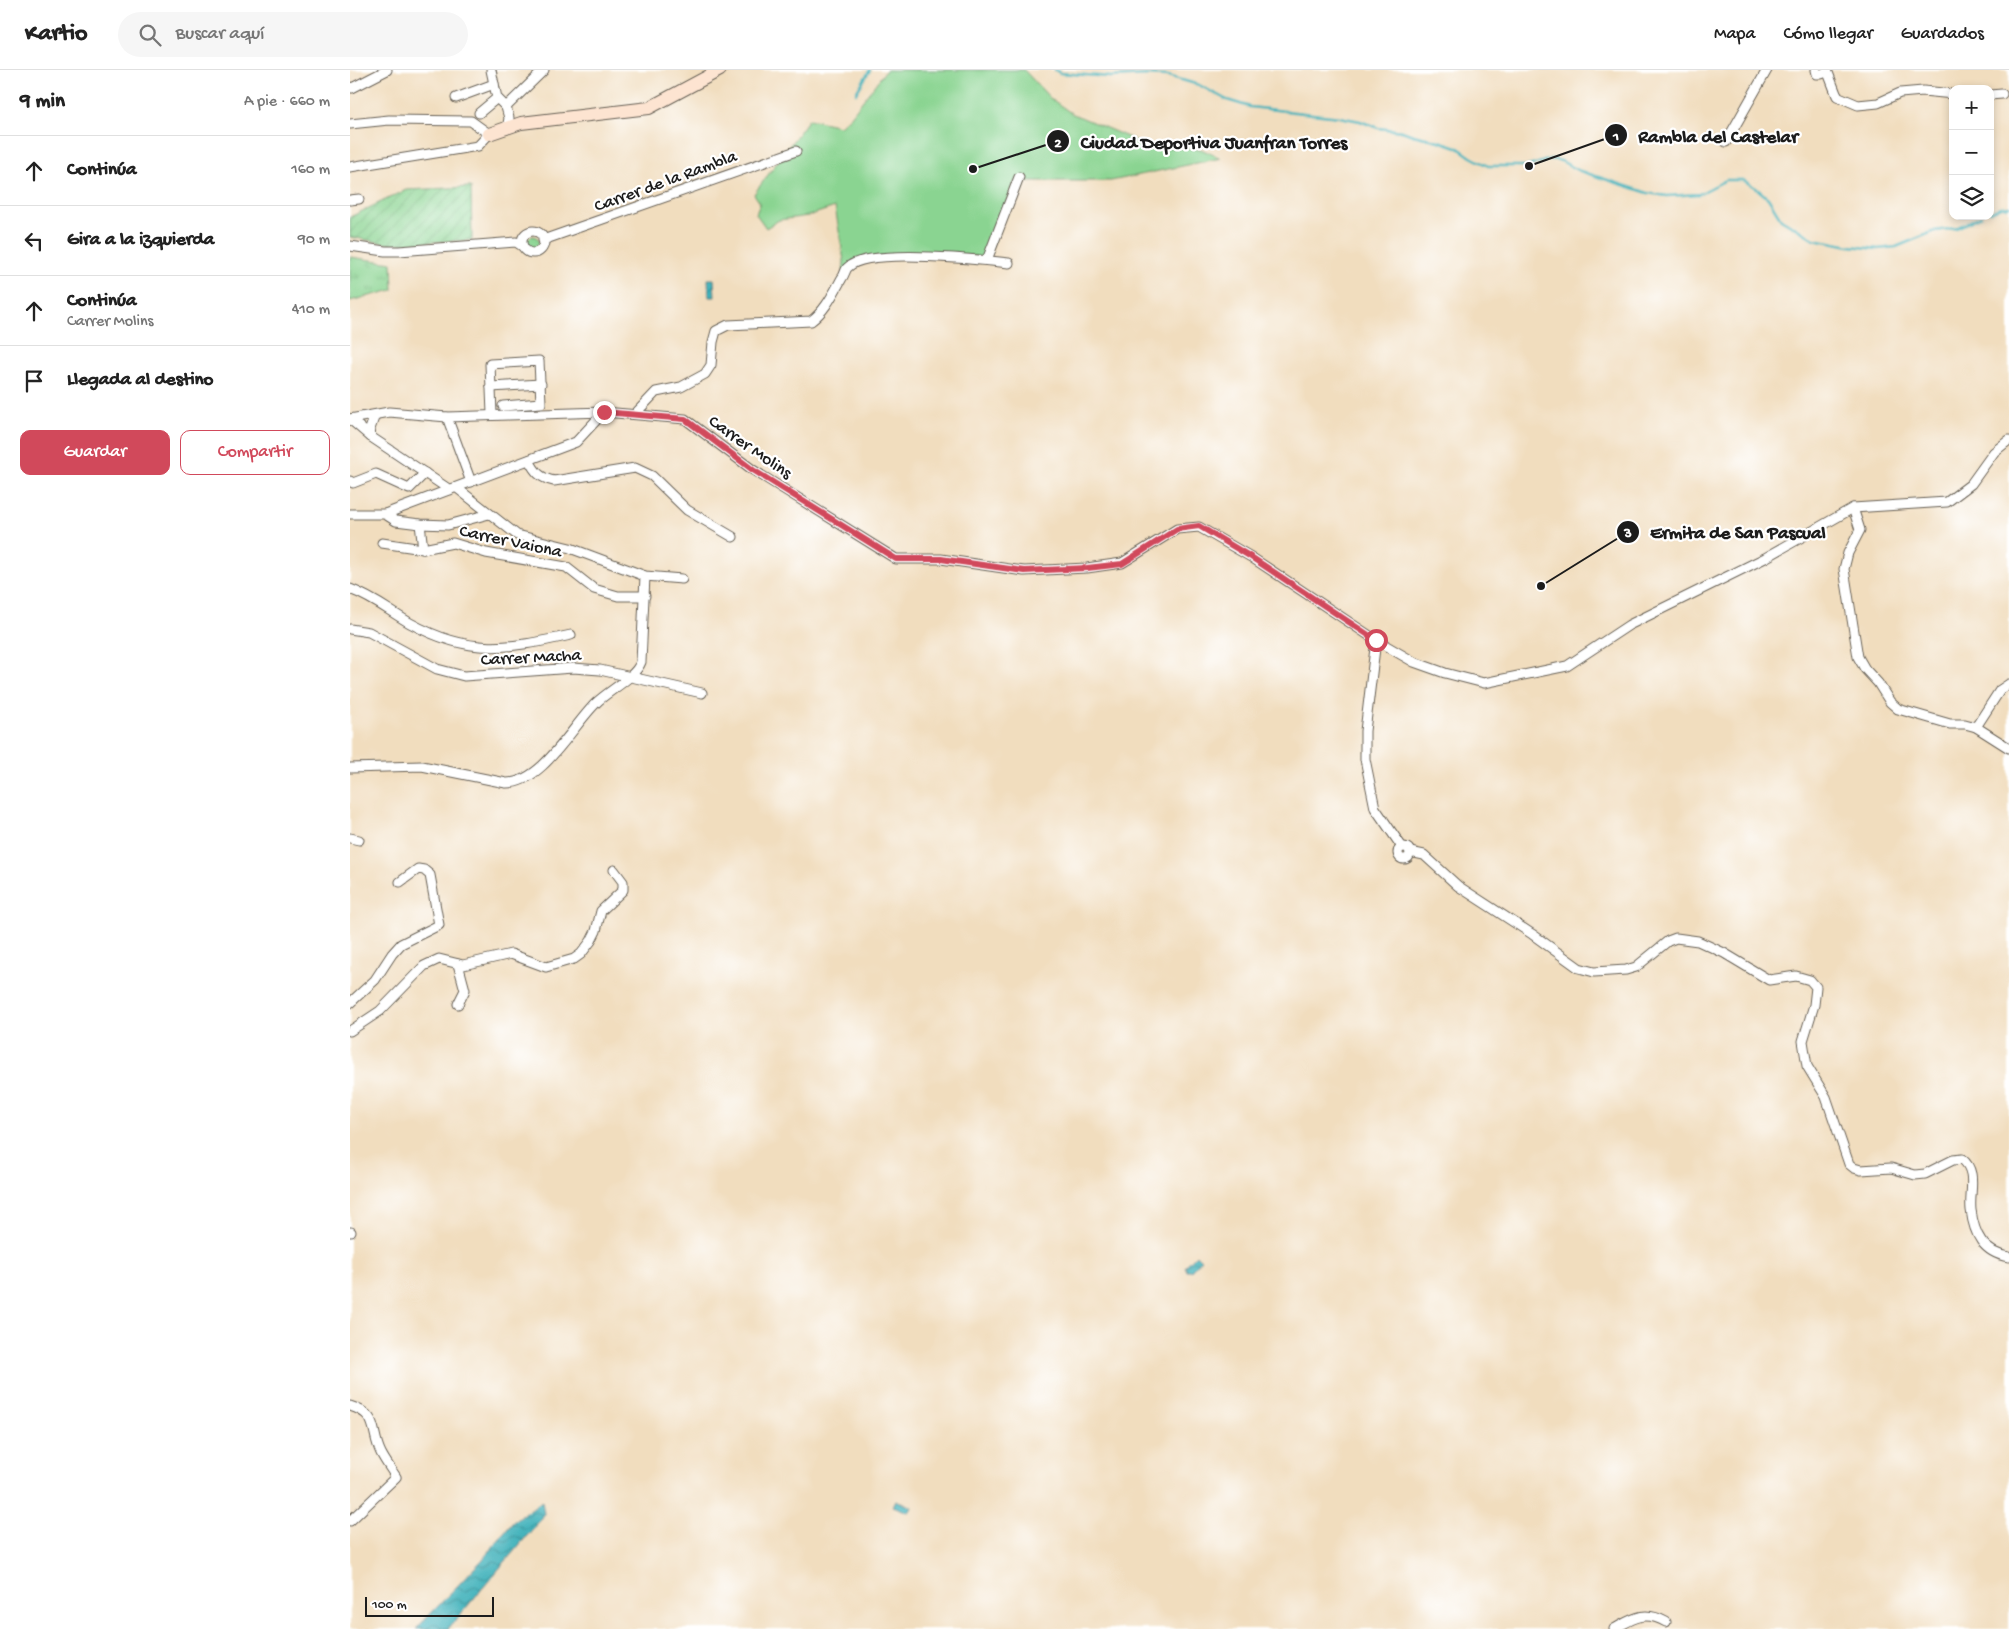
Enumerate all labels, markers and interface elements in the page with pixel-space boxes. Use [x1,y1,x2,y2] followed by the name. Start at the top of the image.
[118,12,468,57] search box
[25,20,88,49] text: Kartio
[136,21,164,49] icon: search
[176,23,264,46] text: Buscar aquí
[1714,24,1755,45] text: Mapa
[1783,24,1873,45] text: Cómo llegar
[1901,24,1984,45] text: Guardados
[1949,85,1994,220] map controls
[1949,85,1994,130] button: +
[20,90,65,115] text: 9 min
[244,93,330,112] text: A pie · 660 m
[1603,118,1808,152] callout: Rambla del Castelar
[1046,124,1358,158] callout: Ciudad Deportiva Juanfran Torres
[1637,127,1800,150] text: Rambla del Castelar
[1612,128,1619,146] text: 1
[1949,130,1994,175] button: −
[1080,133,1348,156] text: Ciudad Deportiva Juanfran Torres
[1054,135,1062,153] text: 2
[592,146,741,218] street label: Carrer de la Rambla
[20,157,48,185] icon: ahead
[67,159,137,182] text: Continúa
[291,161,330,180] text: 160 m
[1949,175,1994,220] button: layers
[20,227,48,255] icon: left
[67,229,214,252] text: Gira a la izquierda
[298,231,330,250] text: 90 m
[67,290,137,313] text: Continúa
[20,297,48,325] icon: ahead
[292,301,330,320] text: 410 m
[67,313,153,332] text: Carrer Molins
[20,367,48,395] icon: arrive
[67,369,213,392] text: Llegada al destino
[593,401,616,424] route end
[704,412,797,485] street label: Carrer Molins
[20,430,170,475] button: Guardar
[180,430,330,475] button: Compartir
[1616,515,1836,549] callout: Ermita de San Pascual
[457,521,565,564] street label: Carrer Vaiona
[1650,523,1826,546] text: Ermita de San Pascual
[1623,525,1632,543] text: 3
[1365,629,1388,652] route start
[480,645,583,672] street label: Carrer Macha
[365,1594,494,1617] scale bar
[372,1597,407,1614] text: 100 m

